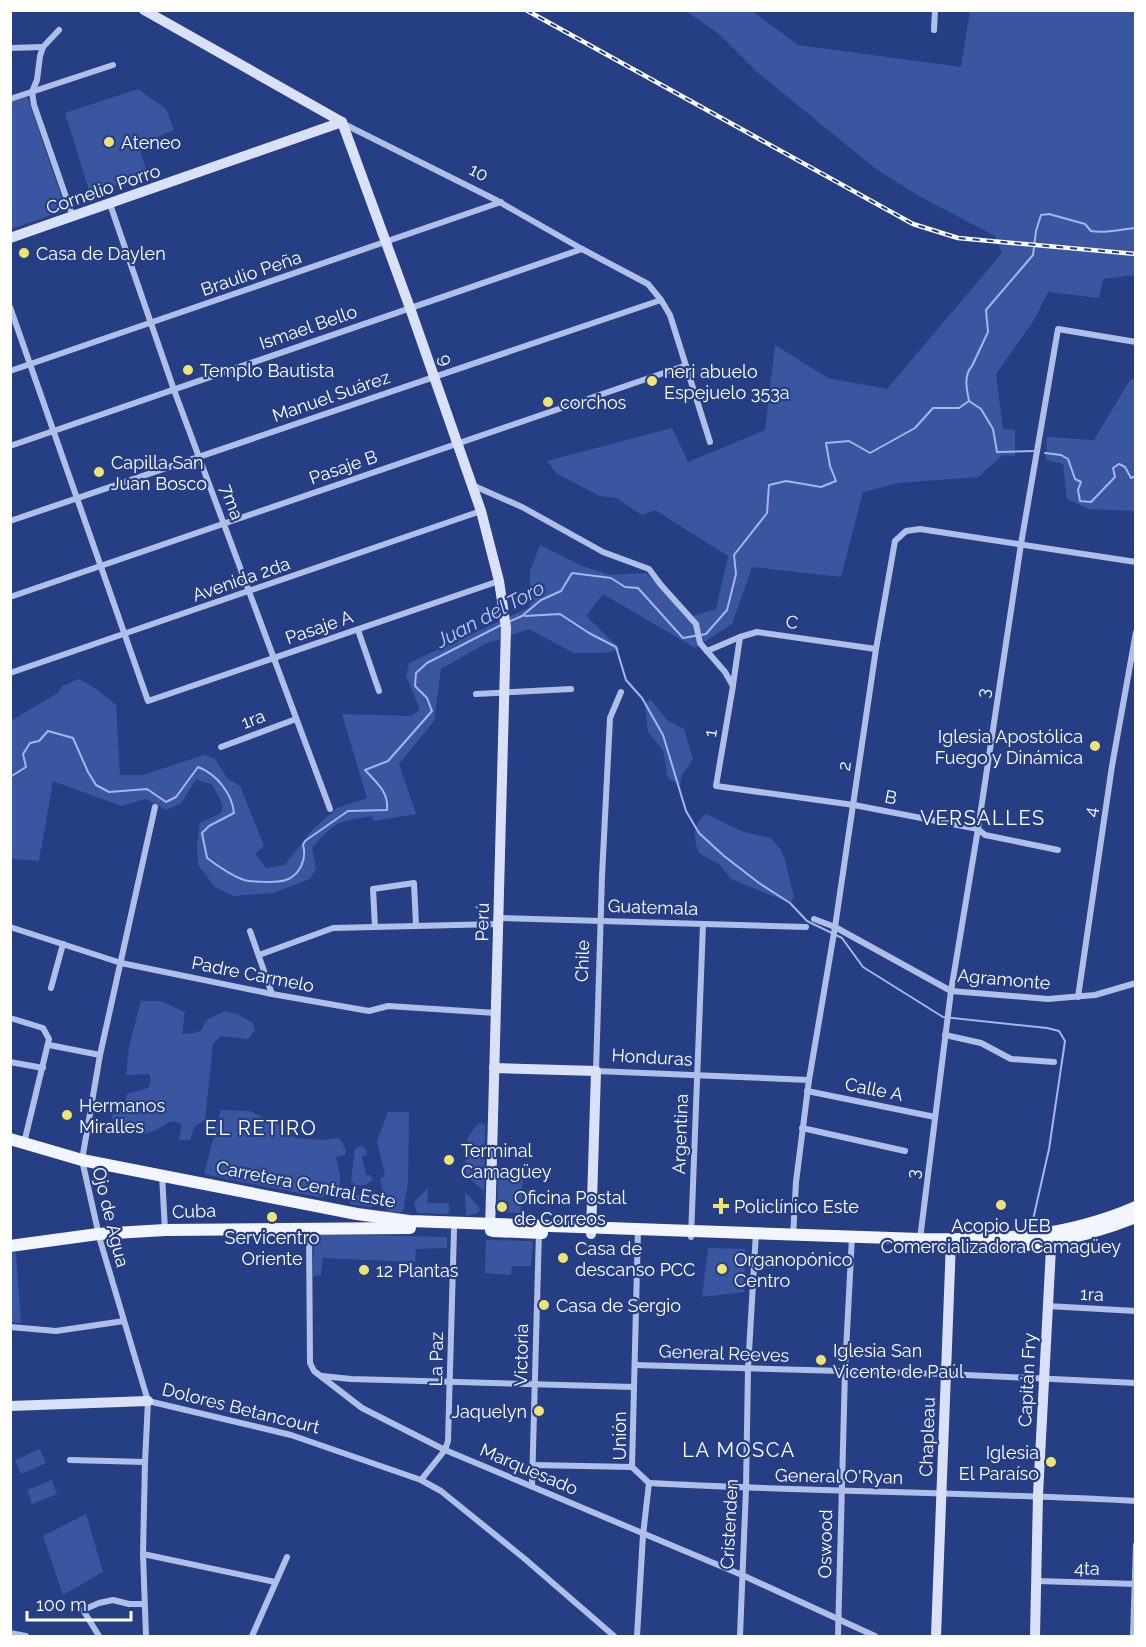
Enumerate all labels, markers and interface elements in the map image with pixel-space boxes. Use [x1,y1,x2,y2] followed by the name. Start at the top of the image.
[121,132,181,153] place label: Ateneo
[102,135,116,149] marker: Ateneo
[466,158,492,186] street label: 10
[43,160,163,218] street label: Cornelio Porro
[36,243,166,264] place label: Casa de Daylen
[17,246,31,260] marker: Casa de Daylen
[198,246,304,300] street label: Braulio Peña
[256,300,360,354] street label: Ismael Bello
[434,352,458,368] street label: 9
[200,360,334,381] place label: Templo Bautista
[664,361,790,403] place label: neri abuelo Espejuelo 353a
[181,363,195,377] marker: Templo Bautista
[269,366,393,426] street label: Manuel Suárez
[645,374,659,388] marker: neri abuelo Espejuelo 353a
[560,392,627,413] place label: corchos
[541,395,555,409] marker: corchos
[306,446,380,488] street label: Pasaje B
[111,452,207,494] place label: Capilla San Juan Bosco
[92,465,106,479] marker: Capilla San Juan Bosco
[216,482,248,522] street label: 7ma
[189,552,293,606] street label: Avenida 2da
[431,575,548,653] water label: Juan del Toro
[282,606,356,648] street label: Pasaje A
[784,611,800,633] street label: C
[972,687,994,699] street label: 3
[238,705,268,733] street label: 1ra
[935,726,1083,768] place label: Iglesia Apostólica Fuego y Dinámica
[699,727,721,739] street label: 1
[1088,739,1102,753] marker: Iglesia Apostólica Fuego y Dinámica
[833,760,855,772] street label: 2
[883,786,899,808] street label: B
[1079,805,1101,818] street label: 4
[920,806,1046,830] district label: VERSALLES
[607,895,699,919] street label: Guatemala
[471,903,493,941] street label: Perú
[571,939,593,982] street label: Chile
[190,952,316,996] street label: Padre Carmelo
[957,964,1052,994] street label: Agramonte
[611,1044,693,1070] street label: Honduras
[843,1073,905,1105] street label: Calle A
[668,1093,692,1175] street label: Argentina
[79,1095,166,1137] place label: Hermanos Miralles
[60,1108,74,1122] marker: Hermanos Miralles
[205,1116,317,1140] district label: EL RETIRO
[461,1140,552,1182] place label: Terminal Camagüey
[442,1153,456,1167] marker: Terminal Camagüey
[214,1156,398,1212] street label: Carretera Central Este
[88,1165,134,1269] street label: Ojo de Agua
[902,1168,924,1180] street label: 3
[514,1187,627,1229] place label: Oficina Postal de Correos
[734,1196,859,1217] place label: Policlínico Este
[712,1197,730,1215] marker: Policlínico Este
[994,1198,1008,1212] marker: Acopio UEB Comercializadora Camagüey
[172,1200,216,1222] street label: Cuba
[495,1200,509,1214] marker: Oficina Postal de Correos
[265,1210,279,1224] marker: Servicentro Oriente
[881,1215,1121,1257] place label: Acopio UEB Comercializadora Camagüey
[225,1227,320,1269] place label: Servicentro Oriente
[575,1238,695,1280] place label: Casa de descanso PCC
[734,1249,853,1291] place label: Organopónico Centro
[556,1251,570,1265] marker: Casa de descanso PCC
[376,1260,459,1281] place label: 12 Plantas
[715,1262,729,1276] marker: Organopónico Centro
[357,1263,371,1277] marker: 12 Plantas
[1080,1283,1104,1305] street label: 1ra
[556,1295,681,1316] place label: Casa de Sergio
[537,1298,551,1312] marker: Casa de Sergio
[510,1323,532,1387] street label: Victoria
[425,1331,447,1387] street label: La Paz
[1014,1332,1040,1428] street label: Capitán Fry
[658,1340,790,1366] street label: General Reeves
[833,1340,964,1382] place label: Iglesia San Vicente de Paúl
[814,1353,828,1367] marker: Iglesia San Vicente de Paúl
[160,1378,322,1438] street label: Dolores Betancourt
[915,1397,939,1477] street label: Chapleau
[451,1401,527,1422] place label: Jaquelyn
[532,1404,546,1418] marker: Jaquelyn
[609,1411,630,1461] street label: Unión
[682,1438,796,1462] district label: LA MOSCA
[477,1439,581,1499] street label: Marquesado
[959,1442,1039,1484] place label: Iglesia El Paraíso
[1044,1455,1058,1469] marker: Iglesia El Paraíso
[775,1464,903,1488] street label: General O'Ryan
[716,1478,742,1570] street label: Cristenden
[814,1509,836,1579] street label: Oswood
[1074,1557,1100,1579] street label: 4ta
[27,1584,130,1622] scale bar
[36,1594,87,1615] text: 100 m

